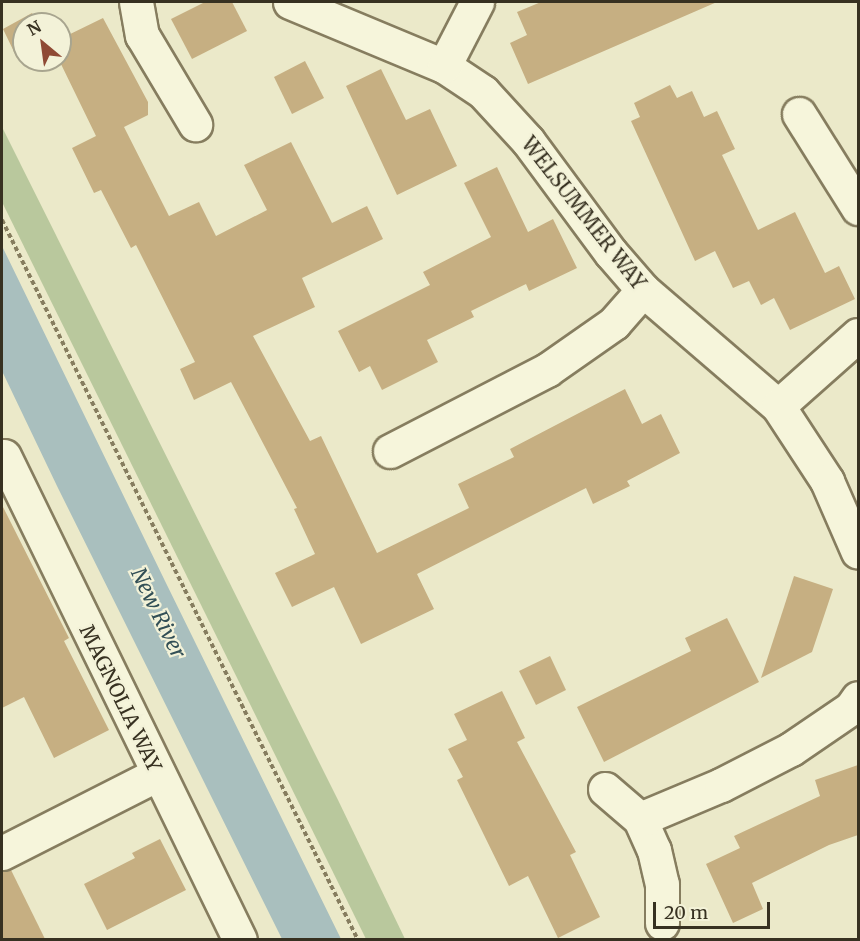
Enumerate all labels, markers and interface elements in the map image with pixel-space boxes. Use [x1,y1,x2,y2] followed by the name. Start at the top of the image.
[12,12,72,72] north arrow
[24,16,45,40] text: N
[517,132,651,294] street label: WELSUMMER WAY
[125,564,191,662] water label: New River
[75,621,167,775] street label: MAGNOLIA WAY
[656,890,773,928] scale bar
[664,901,708,924] text: 20 m

